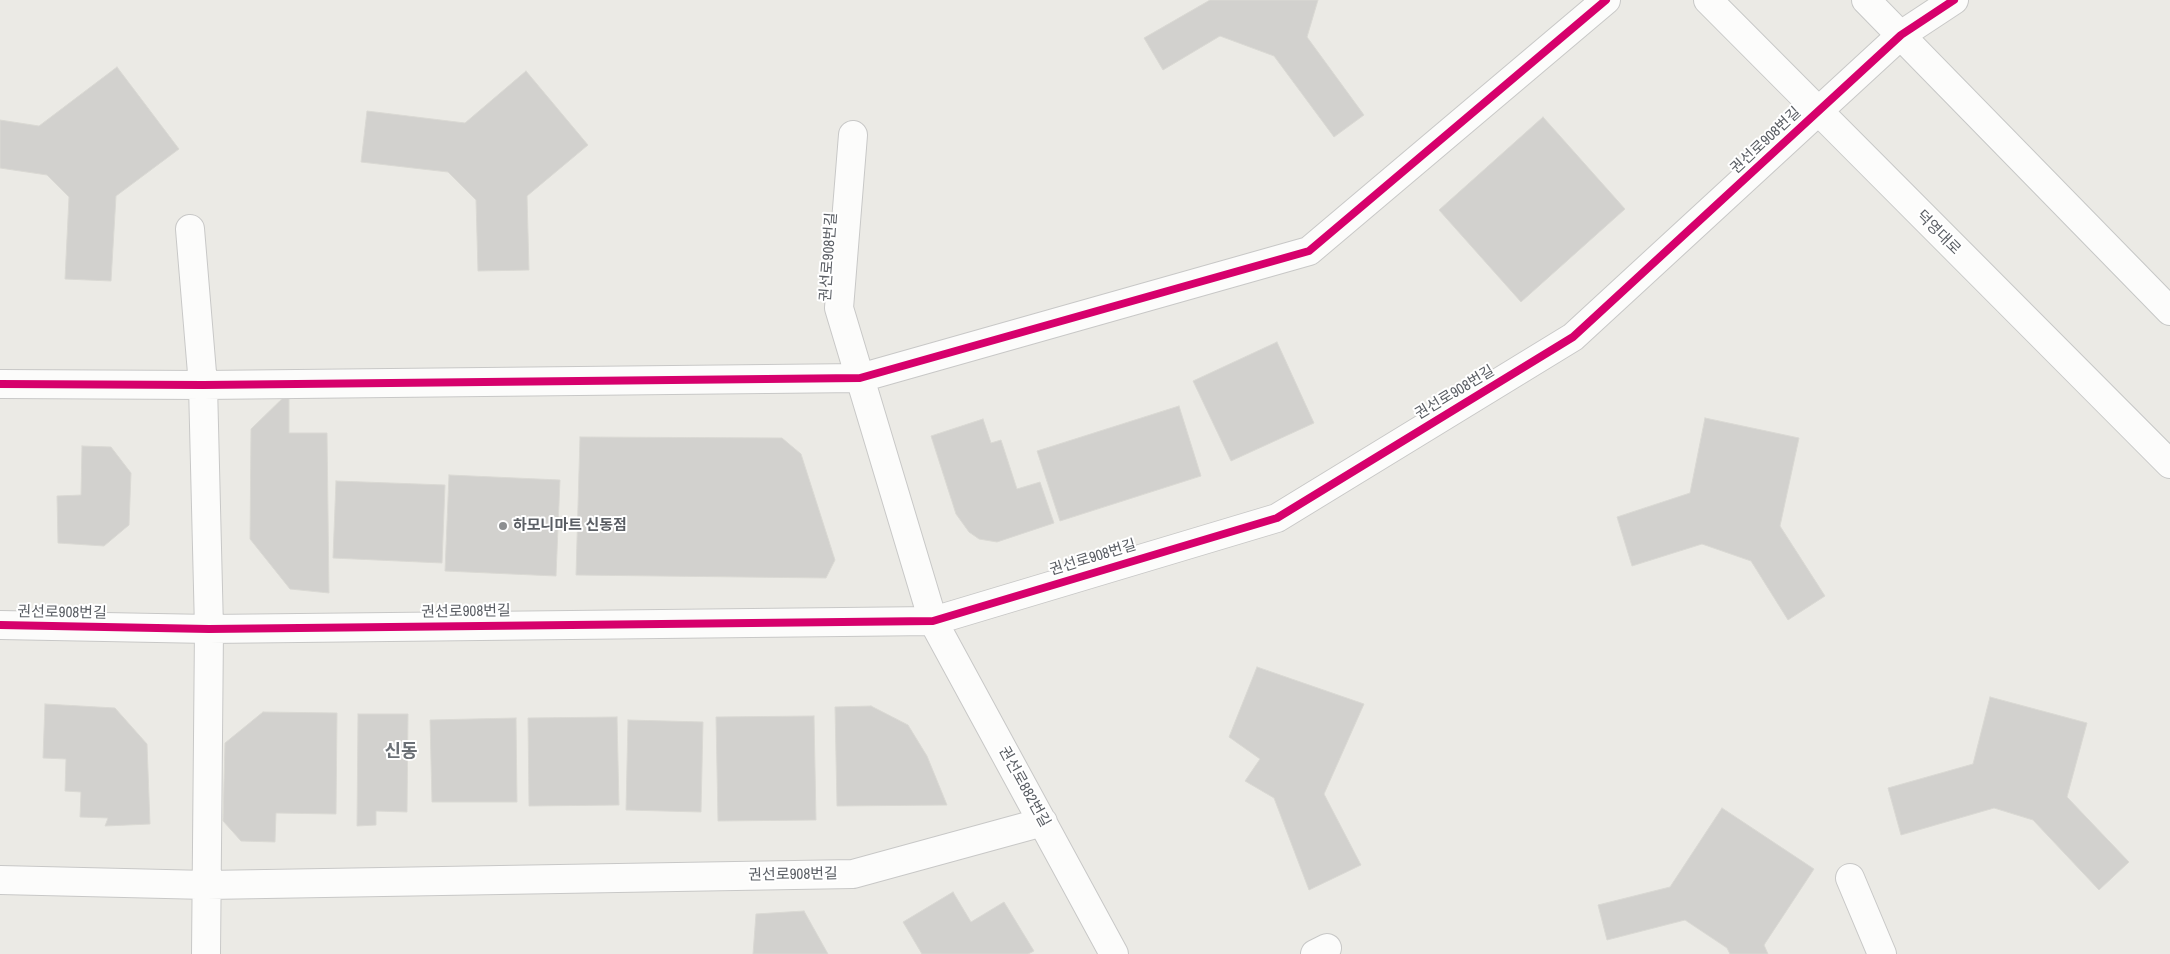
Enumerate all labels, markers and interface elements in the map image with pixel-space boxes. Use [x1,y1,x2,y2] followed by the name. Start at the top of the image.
[1727,104,1805,178] street label: 권선로908번길
[1912,207,1964,259] street label: 덕영대로
[817,212,841,302] street label: 권선로908번길
[1412,362,1498,424] street label: 권선로908번길
[513,517,627,535] place label: 하모니마트 신동점
[497,520,509,532] marker: 하모니마트 신동점
[1048,536,1138,580] street label: 권선로908번길
[421,602,511,622] street label: 권선로908번길
[17,603,107,623] street label: 권선로908번길
[384,741,418,763] district label: 신동
[994,743,1054,831] street label: 권선로882번길
[748,865,838,885] street label: 권선로908번길

